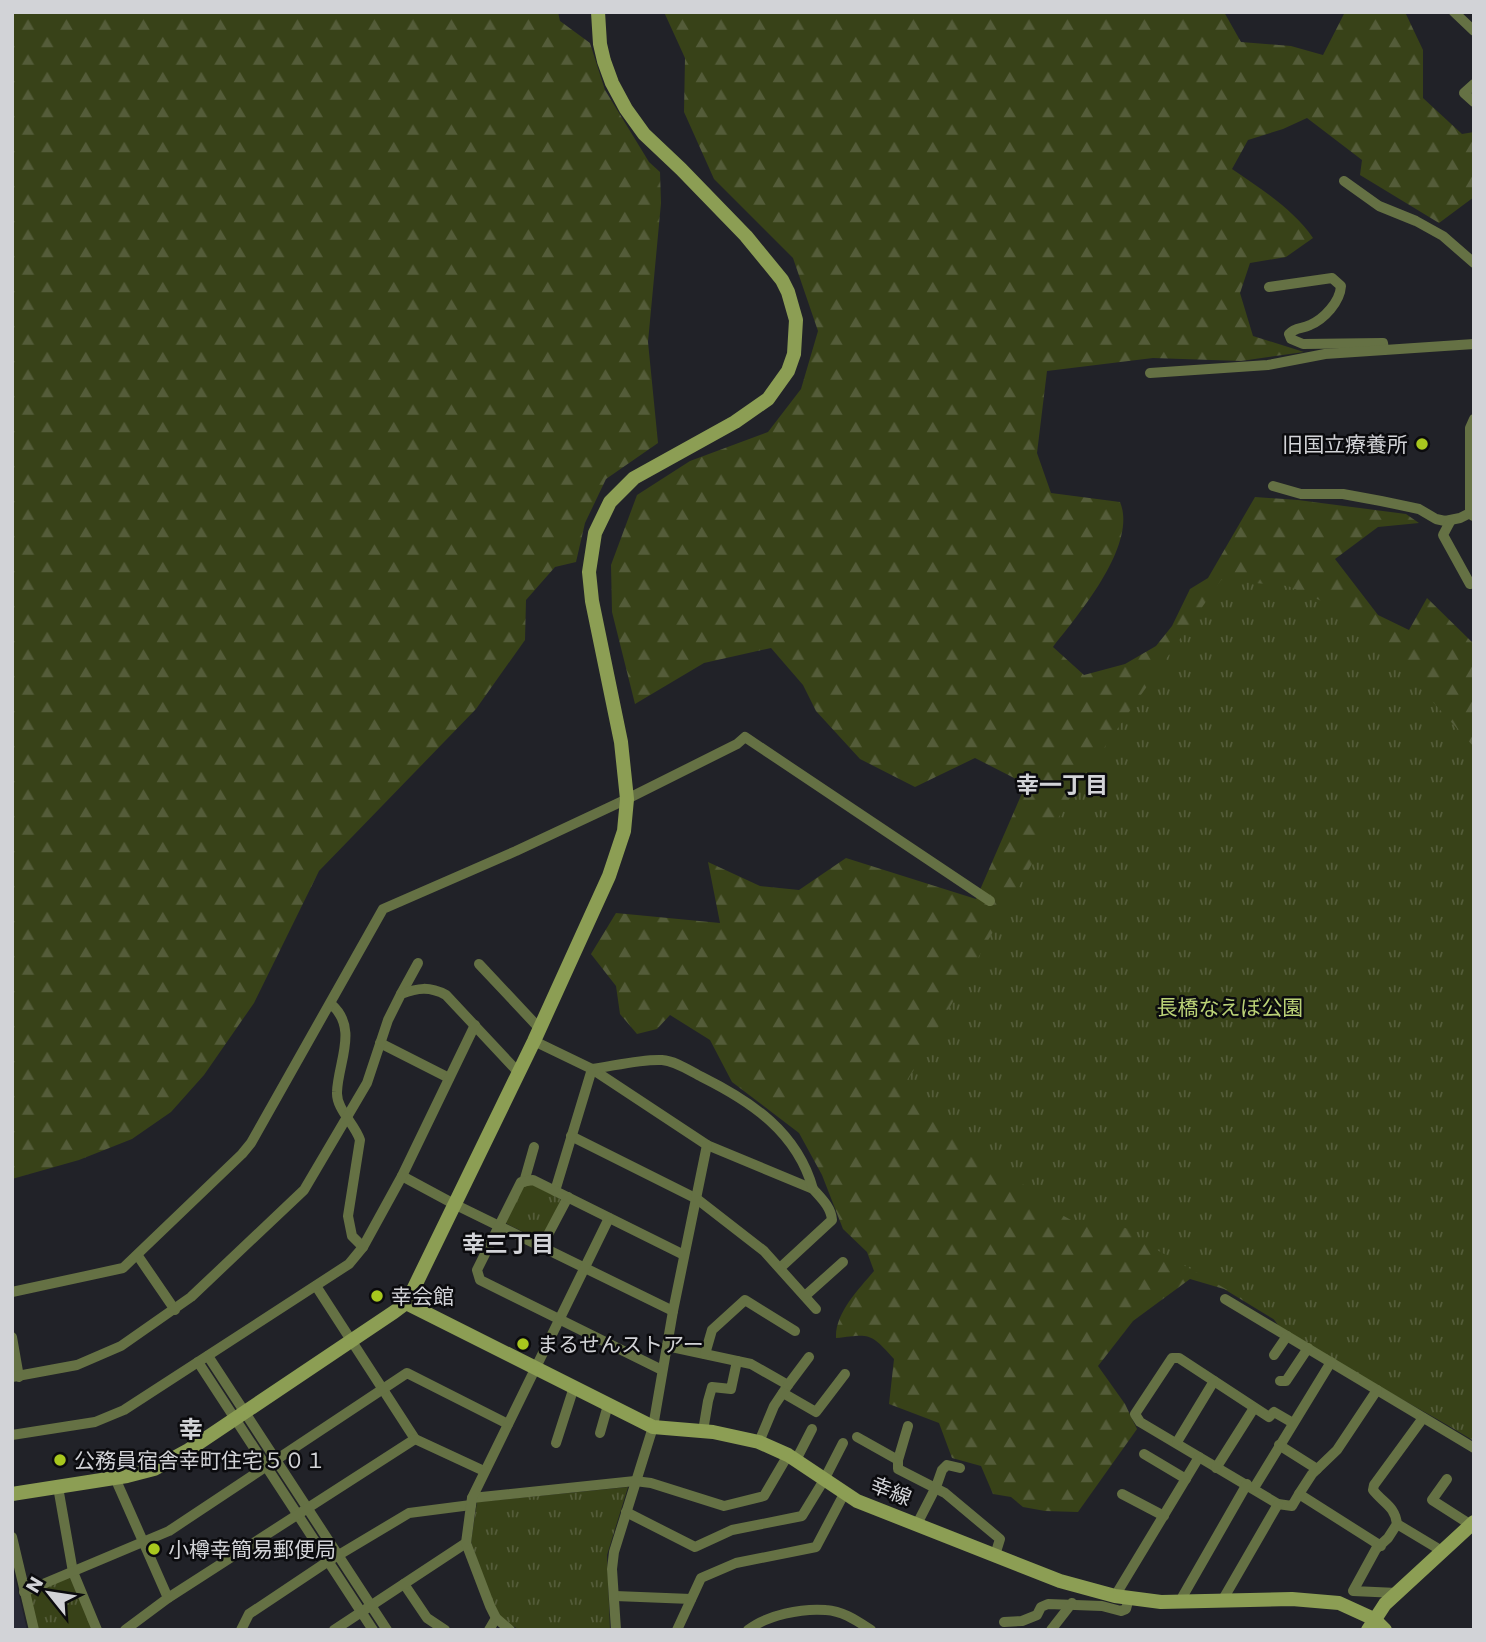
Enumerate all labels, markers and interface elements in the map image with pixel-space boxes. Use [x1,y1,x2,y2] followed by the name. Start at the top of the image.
[1282,430,1408,459] place label: 旧国立療養所
[1414,436,1430,452] marker: 旧国立療養所
[1016,769,1108,801] district label: 幸一丁目
[1157,993,1304,1022] park label: 長橋なえぼ公園
[462,1228,554,1260] district label: 幸三丁目
[391,1282,454,1311] place label: 幸会館
[369,1288,385,1304] marker: 幸会館
[537,1330,704,1359] place label: まるせんストアー
[515,1336,531,1352] marker: まるせんストアー
[179,1413,203,1446] district label: 幸
[74,1446,326,1475] place label: 公務員宿舎幸町住宅５０１
[52,1452,68,1468] marker: 公務員宿舎幸町住宅５０１
[866,1470,916,1512] street label: 幸線
[168,1535,336,1564] place label: 小樽幸簡易郵便局
[146,1541,162,1557] marker: 小樽幸簡易郵便局
[14,1558,84,1628] north arrow
[19,1572,50,1598] text: N

